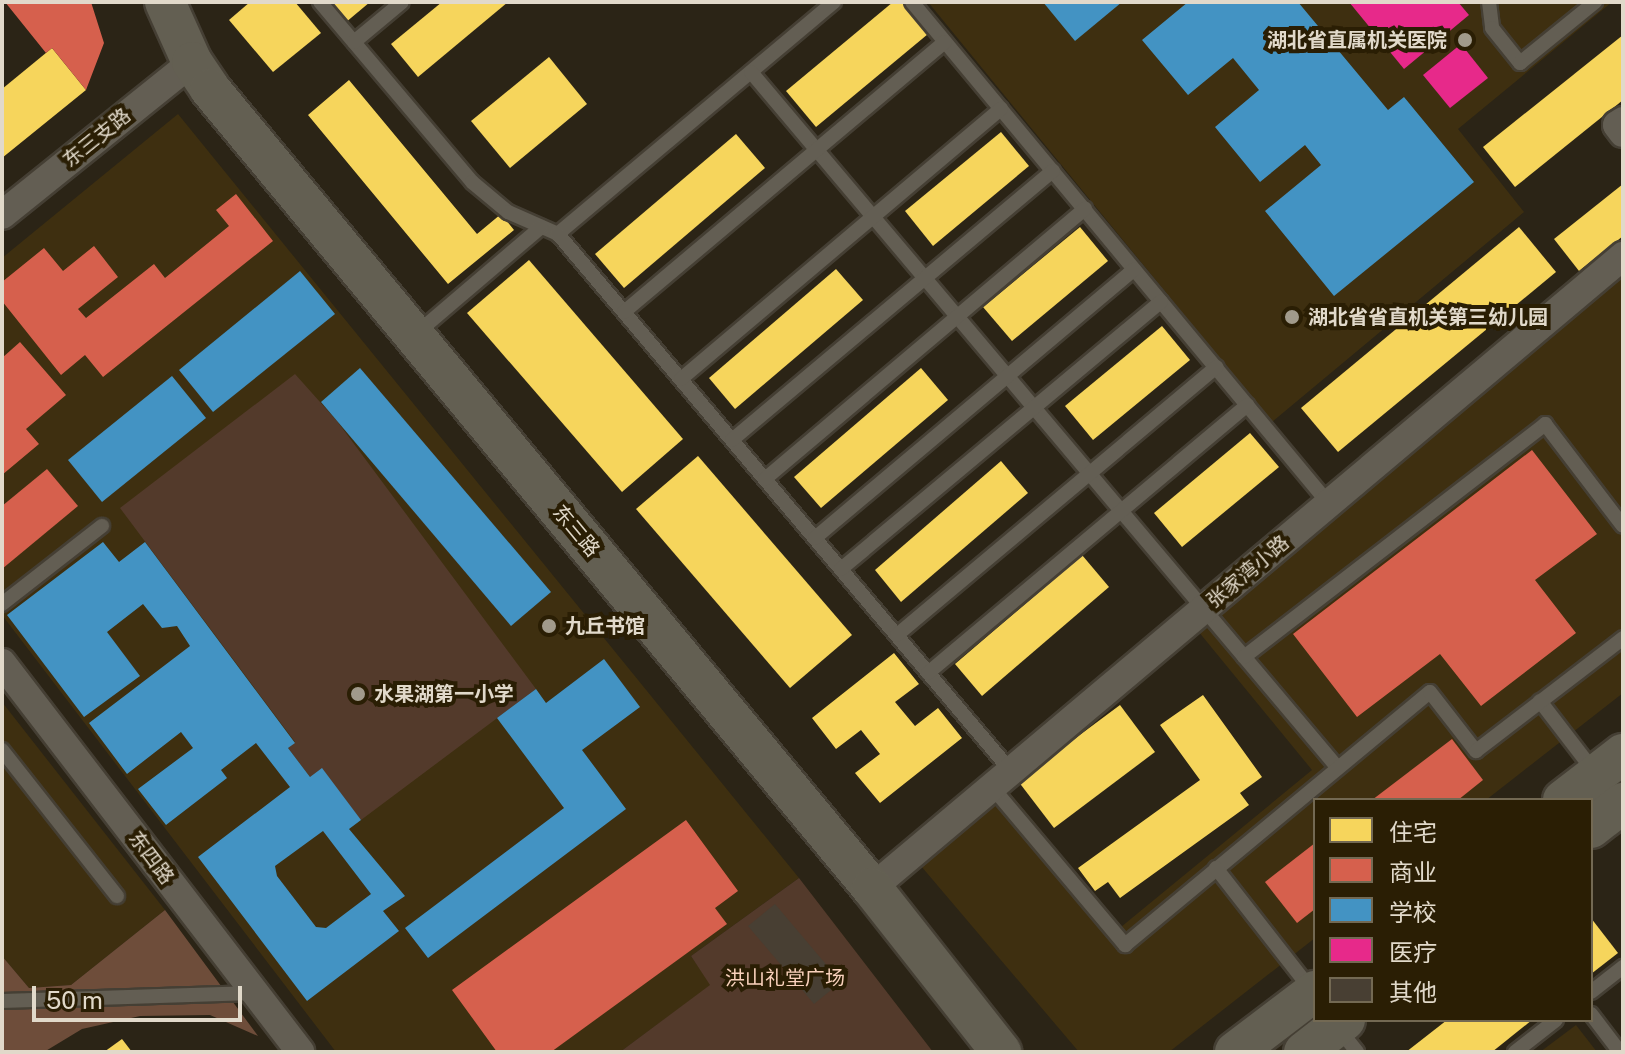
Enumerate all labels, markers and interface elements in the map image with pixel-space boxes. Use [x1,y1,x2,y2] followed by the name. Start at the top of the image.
[1267,28,1447,52] place label: 湖北省直属机关医院
[1454,29,1476,51] marker: 湖北省直属机关医院
[58,104,136,172] street label: 东三支路
[1308,305,1548,329] place label: 湖北省省直机关第三幼儿园
[1283,308,1301,326] marker: 湖北省省直机关第三幼儿园
[548,500,604,562] street label: 东三路
[1202,531,1294,613] street label: 张家湾小路
[565,614,645,638] place label: 九丘书馆
[540,617,558,635] marker: 九丘书馆
[374,682,514,706] place label: 水果湖第一小学
[349,685,367,703] marker: 水果湖第一小学
[1313,798,1593,1022] legend
[1389,818,1437,846] text: 住宅
[123,827,179,889] street label: 东四路
[1389,858,1437,886] text: 商业
[1389,898,1437,926] text: 学校
[1389,938,1437,966] text: 医疗
[725,966,845,990] park label: 洪山礼堂广场
[36,970,246,1020] scale bar
[1389,978,1437,1006] text: 其他
[46,986,103,1014] text: 50 m

